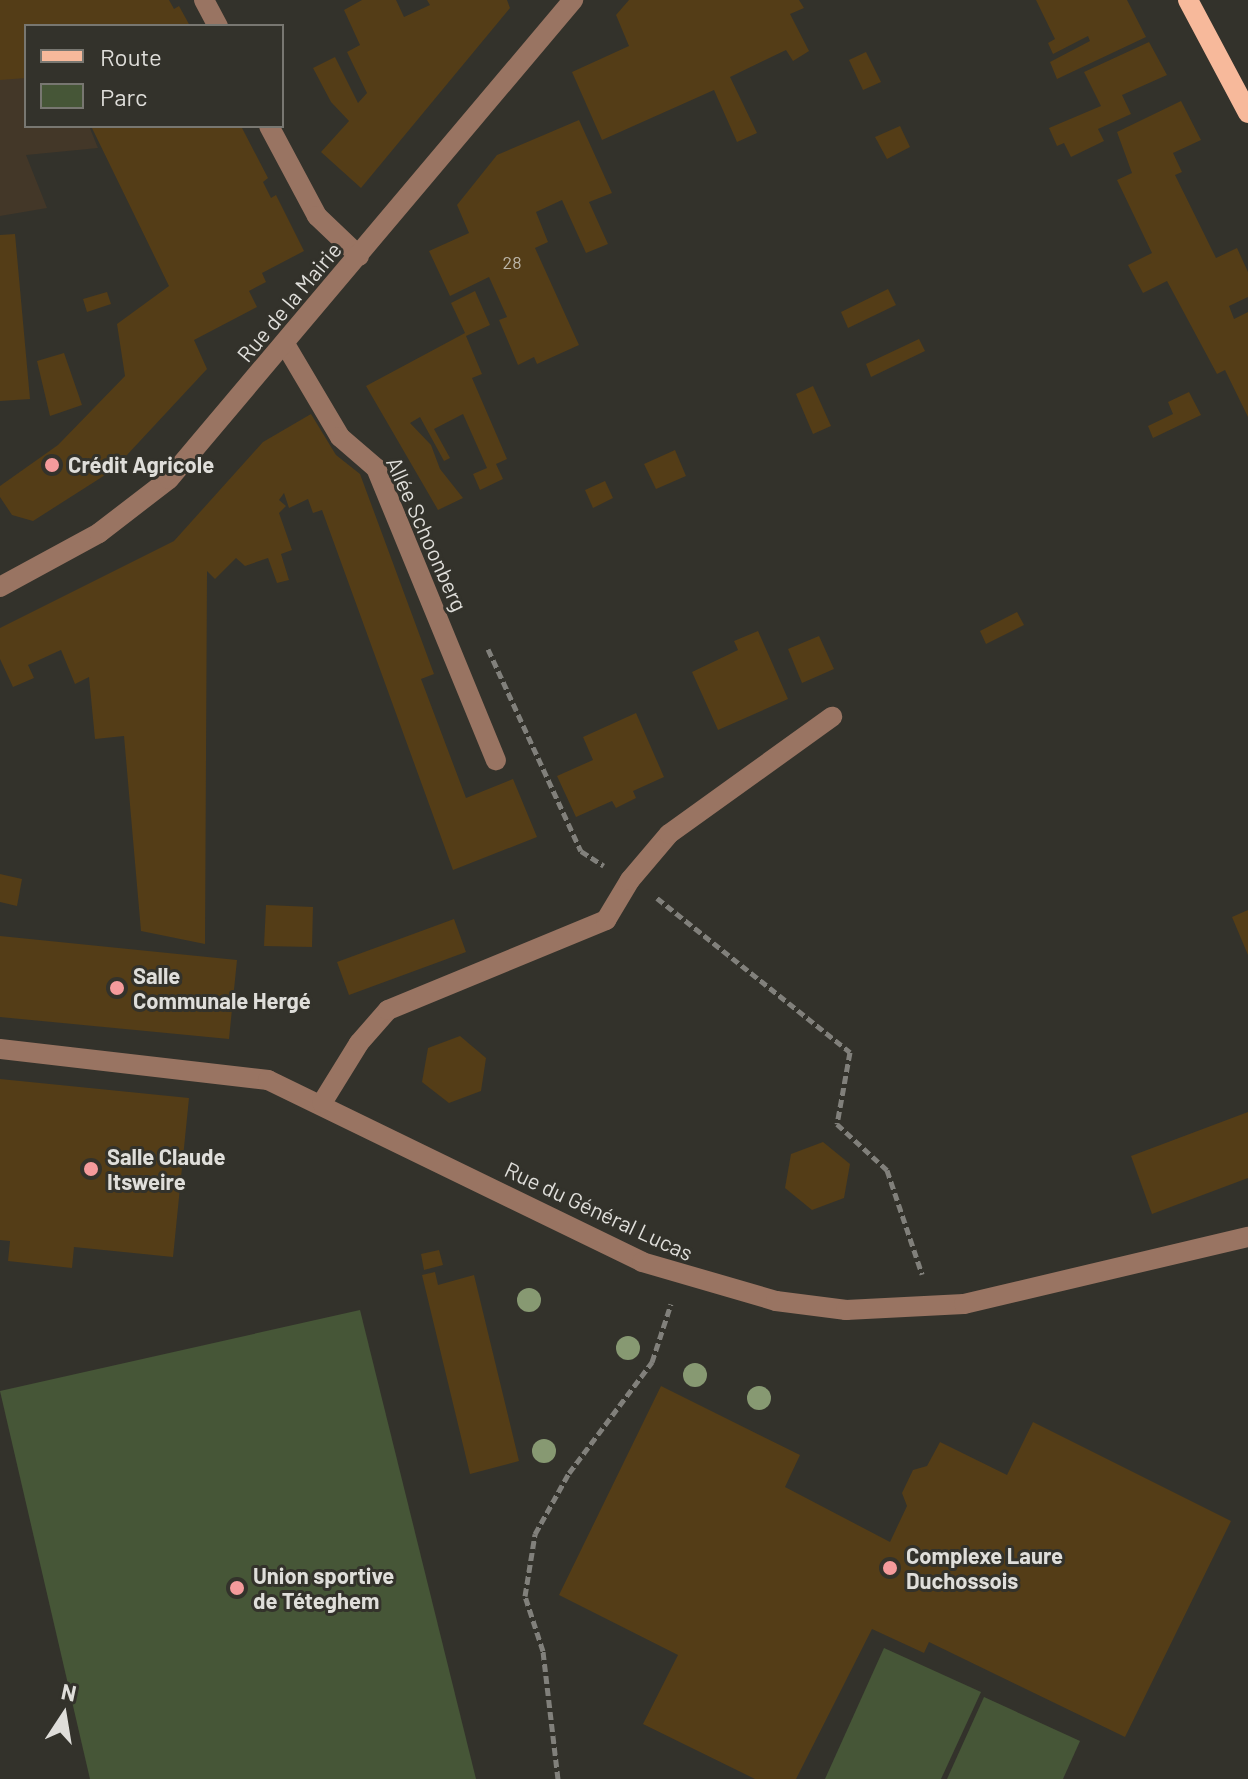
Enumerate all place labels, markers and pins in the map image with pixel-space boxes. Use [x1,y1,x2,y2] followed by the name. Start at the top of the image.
[68,452,214,478] place label: Crédit Agricole
[43,456,61,474] marker: Crédit Agricole
[133,962,311,1014] place label: Salle Communale Hergé
[108,979,126,997] marker: Salle Communale Hergé
[107,1143,226,1194] place label: Salle Claude Itsweire
[82,1160,100,1178] marker: Salle Claude Itsweire
[906,1542,1063,1594] place label: Complexe Laure Duchossois
[881,1559,899,1577] marker: Complexe Laure Duchossois
[253,1562,394,1614] place label: Union sportive de Téteghem
[228,1579,246,1597] marker: Union sportive de Téteghem

